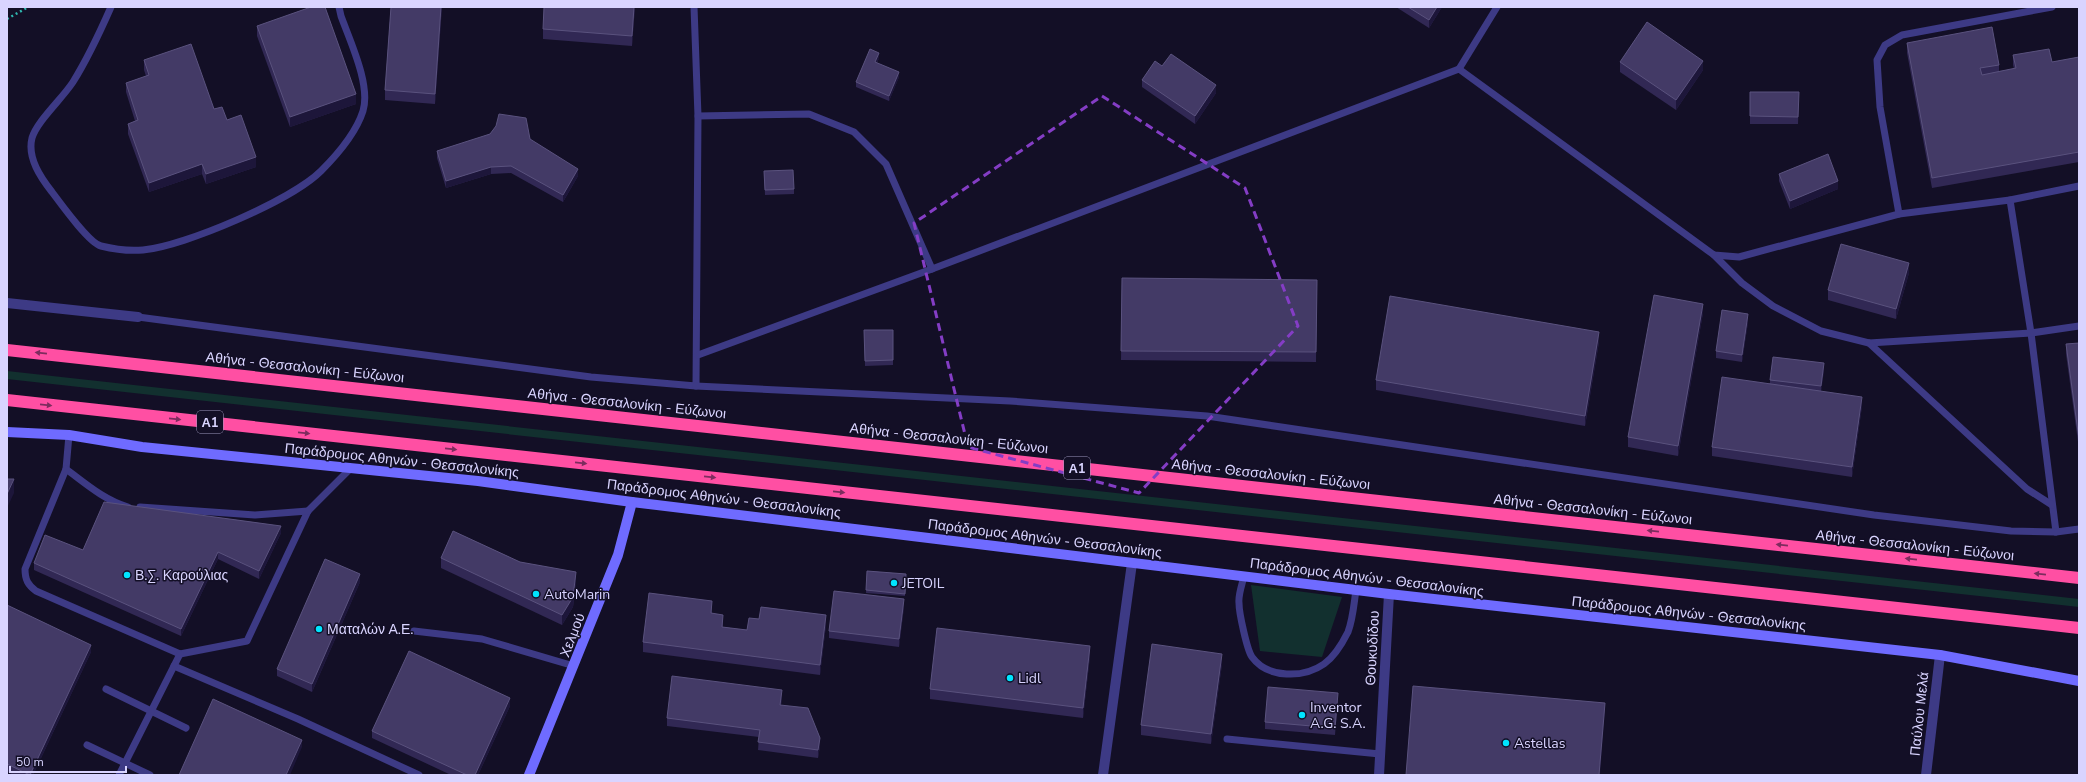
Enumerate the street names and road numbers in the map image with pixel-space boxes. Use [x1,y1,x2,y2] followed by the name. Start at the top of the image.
[205,348,405,387] street label: Αθήνα - Θεσσαλονίκη - Εύζωνοι
[527,384,727,423] street label: Αθήνα - Θεσσαλονίκη - Εύζωνοι
[197,411,223,433] road number: Α1
[849,419,1049,458] street label: Αθήνα - Θεσσαλονίκη - Εύζωνοι
[284,439,520,482] street label: Παράδρομος Αθηνών - Θεσσαλονίκης
[1171,455,1371,494] street label: Αθήνα - Θεσσαλονίκη - Εύζωνοι
[1064,457,1090,479] road number: Α1
[606,475,842,522] street label: Παράδρομος Αθηνών - Θεσσαλονίκης
[1493,490,1693,529] street label: Αθήνα - Θεσσαλονίκη - Εύζωνοι
[927,515,1163,562] street label: Παράδρομος Αθηνών - Θεσσαλονίκης
[1815,526,2015,565] street label: Αθήνα - Θεσσαλονίκη - Εύζωνοι
[1249,554,1485,601] street label: Παράδρομος Αθηνών - Θεσσαλονίκης
[1571,592,1807,635] street label: Παράδρομος Αθηνών - Θεσσαλονίκης
[555,610,590,660] street label: Χελμού
[1361,610,1384,686] street label: Θουκυδίδου
[1906,671,1933,757] street label: Παύλου Μελά

